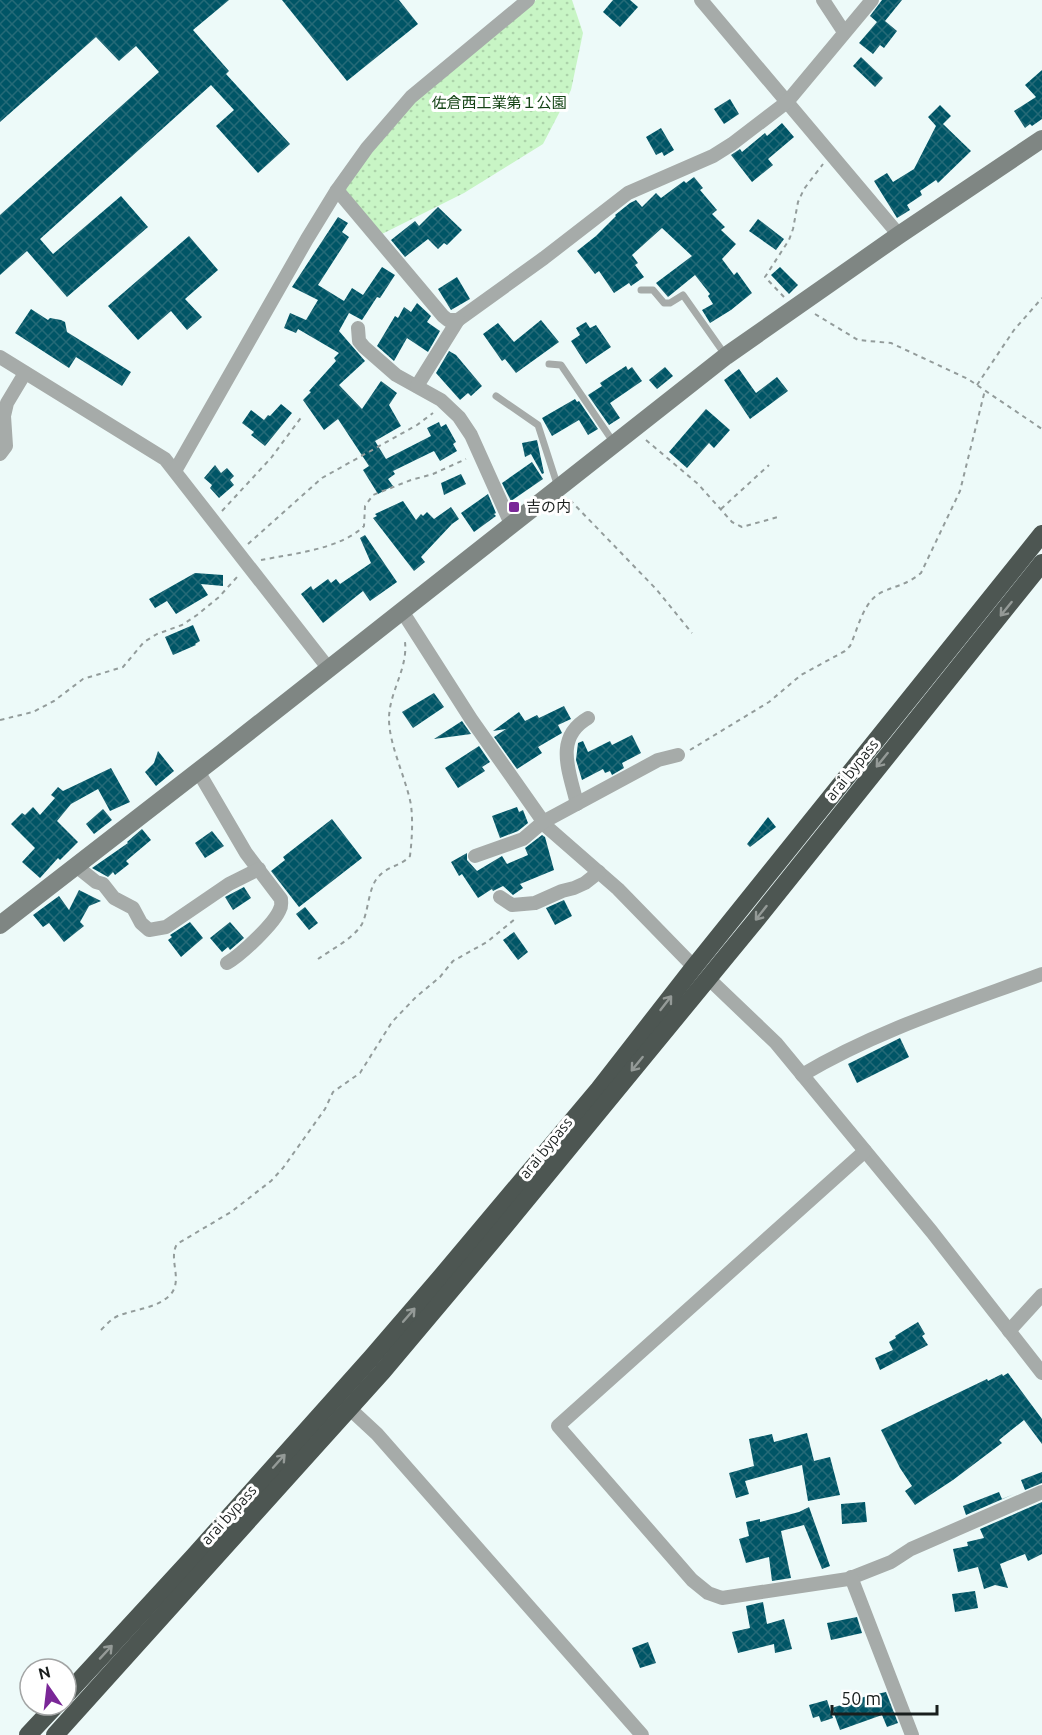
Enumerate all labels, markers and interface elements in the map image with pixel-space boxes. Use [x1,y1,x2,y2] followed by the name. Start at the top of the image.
[431,94,567,111] park label: 佐倉西工業第１公園
[526,498,571,515] place label: 吉の内
[507,500,521,514] marker: 吉の内
[999,601,1012,617] one-way arrow
[822,736,881,804] street label: arai bypass
[876,752,889,768] one-way arrow
[755,905,768,921] one-way arrow
[660,995,673,1011] one-way arrow
[631,1056,644,1072] one-way arrow
[516,1114,575,1182] street label: arai bypass
[402,1307,415,1323] one-way arrow
[272,1454,286,1469] one-way arrow
[198,1482,260,1548] street label: arai bypass
[99,1645,113,1660] one-way arrow
[18,1657,78,1717] north arrow
[36,1662,52,1683] text: N
[832,1678,937,1716] scale bar
[841,1688,881,1708] text: 50 m

